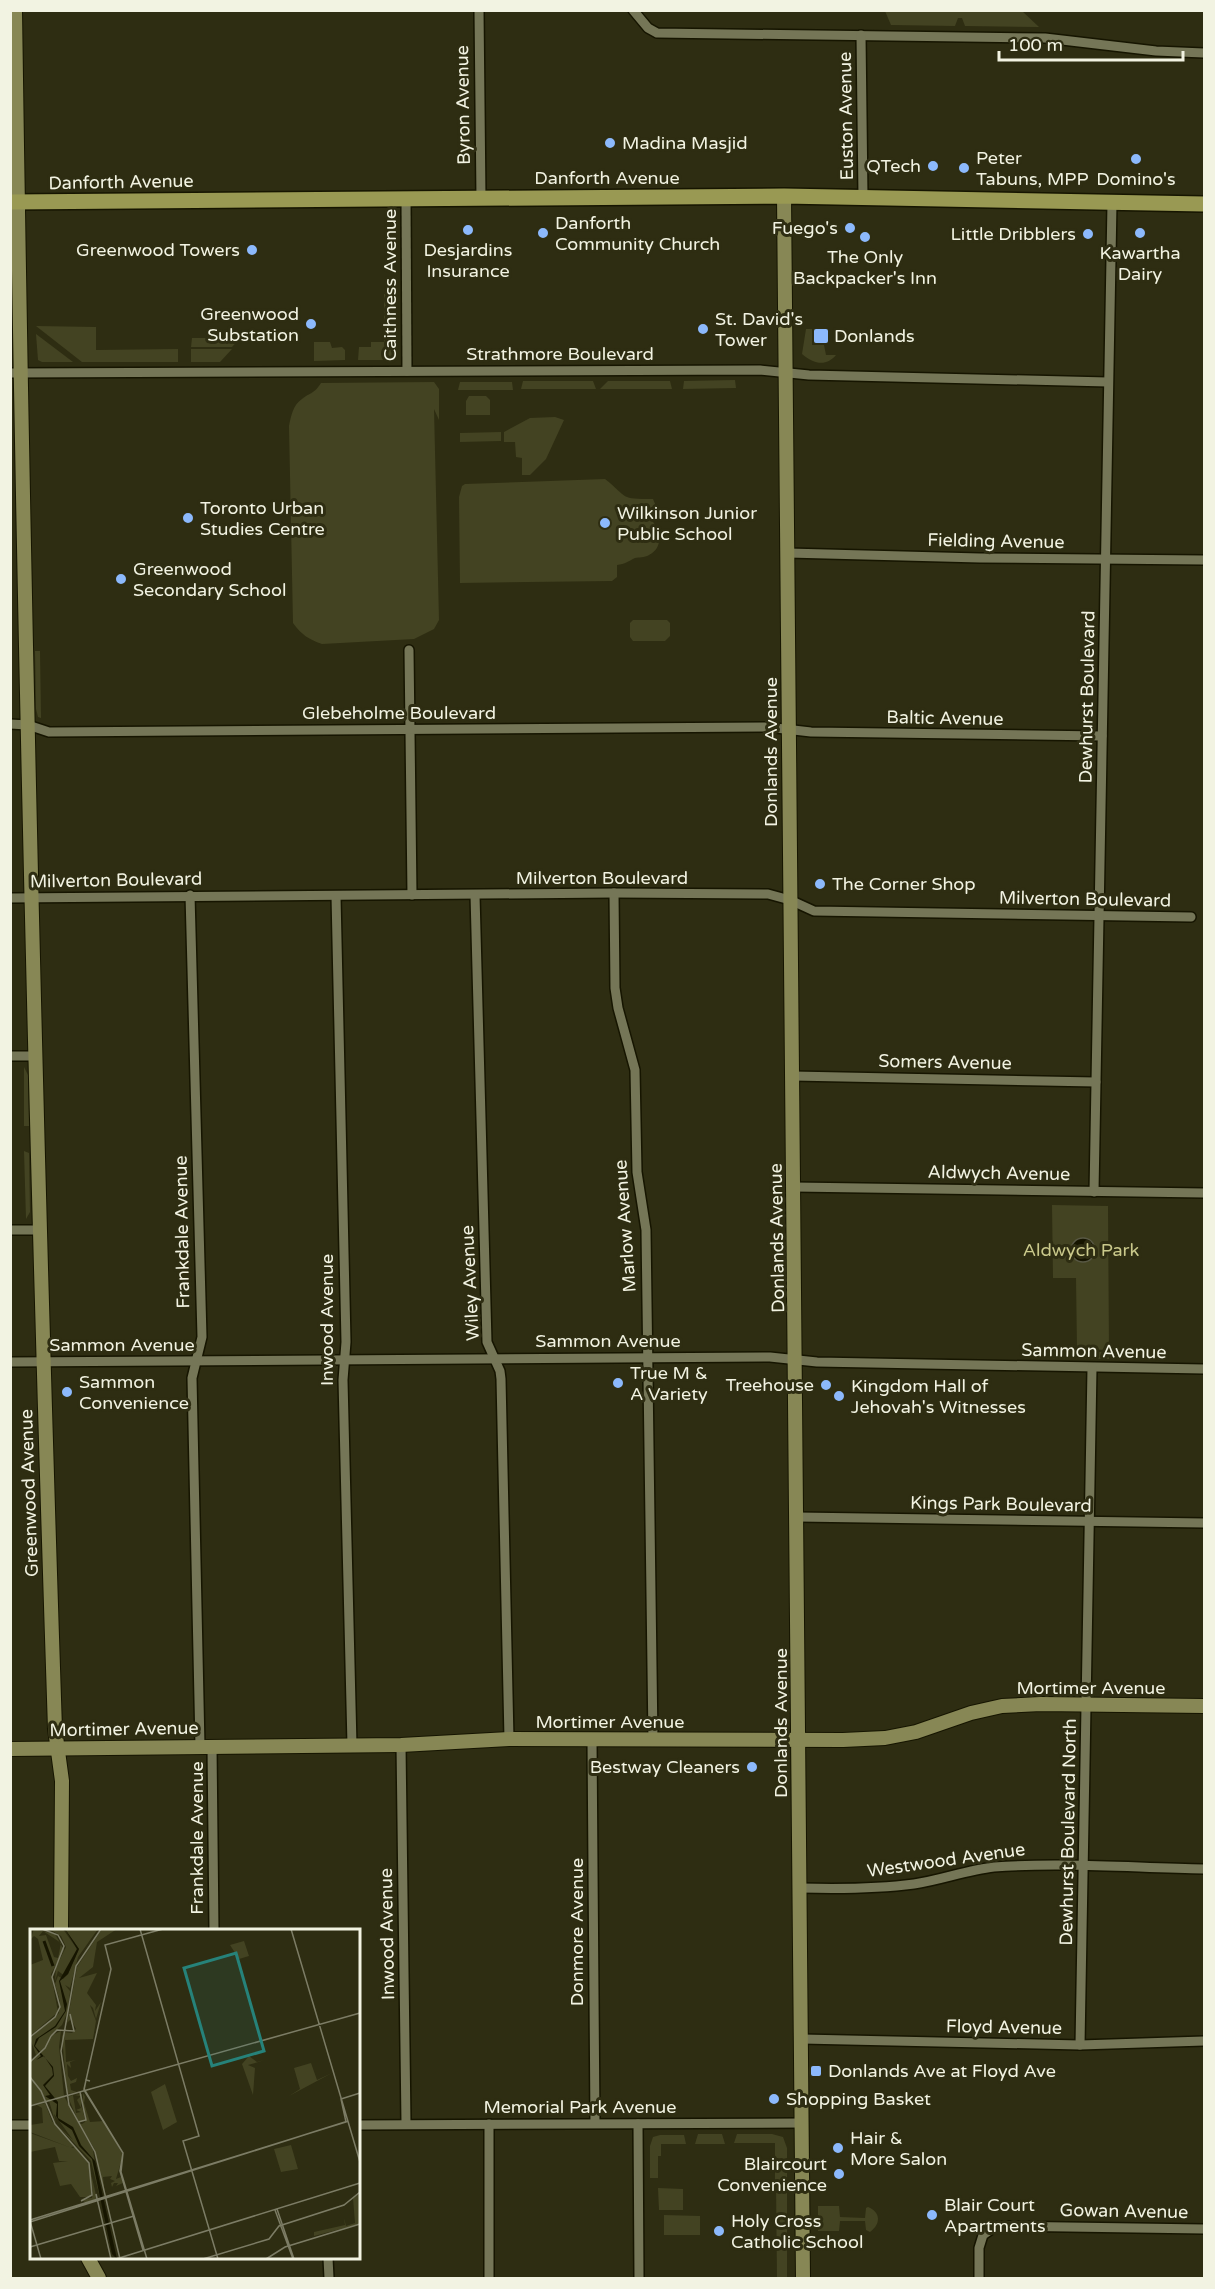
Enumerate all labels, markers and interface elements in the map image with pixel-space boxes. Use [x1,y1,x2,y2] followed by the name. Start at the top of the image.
[999,24,1184,62] scale bar
[1008,34,1063,56] text: 100 m
[451,45,475,165] street label: Byron Avenue
[834,52,858,180] street label: Euston Avenue
[622,132,748,154] place label: Madina Masjid
[603,136,617,150] marker: Madina Masjid
[976,147,1089,190] place label: Peter Tabuns, MPP
[1129,152,1143,166] marker: Domino's
[866,155,921,177] place label: QTech
[926,159,940,173] marker: QTech
[957,161,971,175] marker: Peter Tabuns, MPP
[534,167,680,189] street label: Danforth Avenue
[1096,168,1176,190] place label: Domino's
[48,170,194,194] street label: Danforth Avenue
[379,209,401,361] street label: Caithness Avenue
[555,212,720,255] place label: Danforth Community Church
[772,217,838,239] place label: Fuego's
[843,221,857,235] marker: Fuego's
[461,223,475,237] marker: Desjardins Insurance
[950,223,1076,245] place label: Little Dribblers
[536,226,550,240] marker: Danforth Community Church
[1133,226,1147,240] marker: Kawartha Dairy
[1081,227,1095,241] marker: Little Dribblers
[858,230,872,244] marker: The Only Backpacker's Inn
[76,239,240,261] place label: Greenwood Towers
[424,239,512,282] place label: Desjardins Insurance
[1099,242,1181,285] place label: Kawartha Dairy
[245,243,259,257] marker: Greenwood Towers
[793,246,937,289] place label: The Only Backpacker's Inn
[200,303,299,346] place label: Greenwood Substation
[715,308,803,351] place label: St. David's Tower
[304,317,318,331] marker: Greenwood Substation
[696,322,710,336] marker: St. David's Tower
[834,325,915,347] place label: Donlands
[812,327,830,345] marker: Donlands
[466,343,654,365] street label: Strathmore Boulevard
[200,497,325,540] place label: Toronto Urban Studies Centre
[617,502,757,545] place label: Wilkinson Junior Public School
[181,511,195,525] marker: Toronto Urban Studies Centre
[598,516,612,530] marker: Wilkinson Junior Public School
[927,529,1065,553] street label: Fielding Avenue
[133,558,286,601] place label: Greenwood Secondary School
[114,572,128,586] marker: Greenwood Secondary School
[1074,610,1100,784] street label: Dewhurst Boulevard
[760,677,782,827] street label: Donlands Avenue
[302,702,496,724] street label: Glebeholme Boulevard
[886,706,1004,730] street label: Baltic Avenue
[30,867,202,893] street label: Milverton Boulevard
[516,867,688,889] street label: Milverton Boulevard
[832,873,976,895] place label: The Corner Shop
[813,877,827,891] marker: The Corner Shop
[999,886,1171,912] street label: Milverton Boulevard
[878,1050,1012,1074] street label: Somers Avenue
[170,1155,194,1309] street label: Frankdale Avenue
[609,1159,641,1293] street label: Marlow Avenue
[928,1161,1070,1185] street label: Aldwych Avenue
[765,1163,789,1313] street label: Donlands Avenue
[456,1225,484,1341] street label: Wiley Avenue
[1023,1239,1140,1261] park label: Aldwych Park
[316,1254,338,1386] street label: Inwood Avenue
[535,1330,681,1352] street label: Sammon Avenue
[49,1334,195,1356] street label: Sammon Avenue
[1021,1339,1167,1363] street label: Sammon Avenue
[630,1362,708,1405] place label: True M & A Variety
[79,1371,189,1414] place label: Sammon Convenience
[725,1374,814,1396] place label: Treehouse
[851,1375,1026,1418] place label: Kingdom Hall of Jehovah's Witnesses
[611,1376,625,1390] marker: True M & A Variety
[819,1378,833,1392] marker: Treehouse
[60,1385,74,1399] marker: Sammon Convenience
[832,1389,846,1403] marker: Kingdom Hall of Jehovah's Witnesses
[15,1409,43,1577] street label: Greenwood Avenue
[910,1491,1092,1517] street label: Kings Park Boulevard
[770,1648,792,1798] street label: Donlands Avenue
[1016,1677,1166,1699] street label: Mortimer Avenue
[535,1711,685,1733] street label: Mortimer Avenue
[49,1717,199,1741] street label: Mortimer Avenue
[1055,1718,1081,1946] street label: Dewhurst Boulevard North
[590,1756,740,1778] place label: Bestway Cleaners
[745,1760,759,1774] marker: Bestway Cleaners
[186,1761,208,1915] street label: Frankdale Avenue
[866,1838,1026,1882] street label: Westwood Avenue
[566,1858,588,2006] street label: Donmore Avenue
[375,1868,399,2000] street label: Inwood Avenue
[30,1929,360,2259] inset map
[946,2015,1062,2039] street label: Floyd Avenue
[828,2060,1056,2082] place label: Donlands Ave at Floyd Ave
[809,2064,823,2078] marker: Donlands Ave at Floyd Ave
[786,2088,931,2110] place label: Shopping Basket
[767,2092,781,2106] marker: Shopping Basket
[484,2096,677,2118] street label: Memorial Park Avenue
[850,2127,947,2170] place label: Hair & More Salon
[831,2141,845,2155] marker: Hair & More Salon
[717,2153,827,2196] place label: Blaircourt Convenience
[832,2167,846,2181] marker: Blaircourt Convenience
[944,2194,1046,2237] place label: Blair Court Apartments
[1059,2199,1189,2223] street label: Gowan Avenue
[925,2208,939,2222] marker: Blair Court Apartments
[731,2210,863,2253] place label: Holy Cross Catholic School
[712,2224,726,2238] marker: Holy Cross Catholic School

